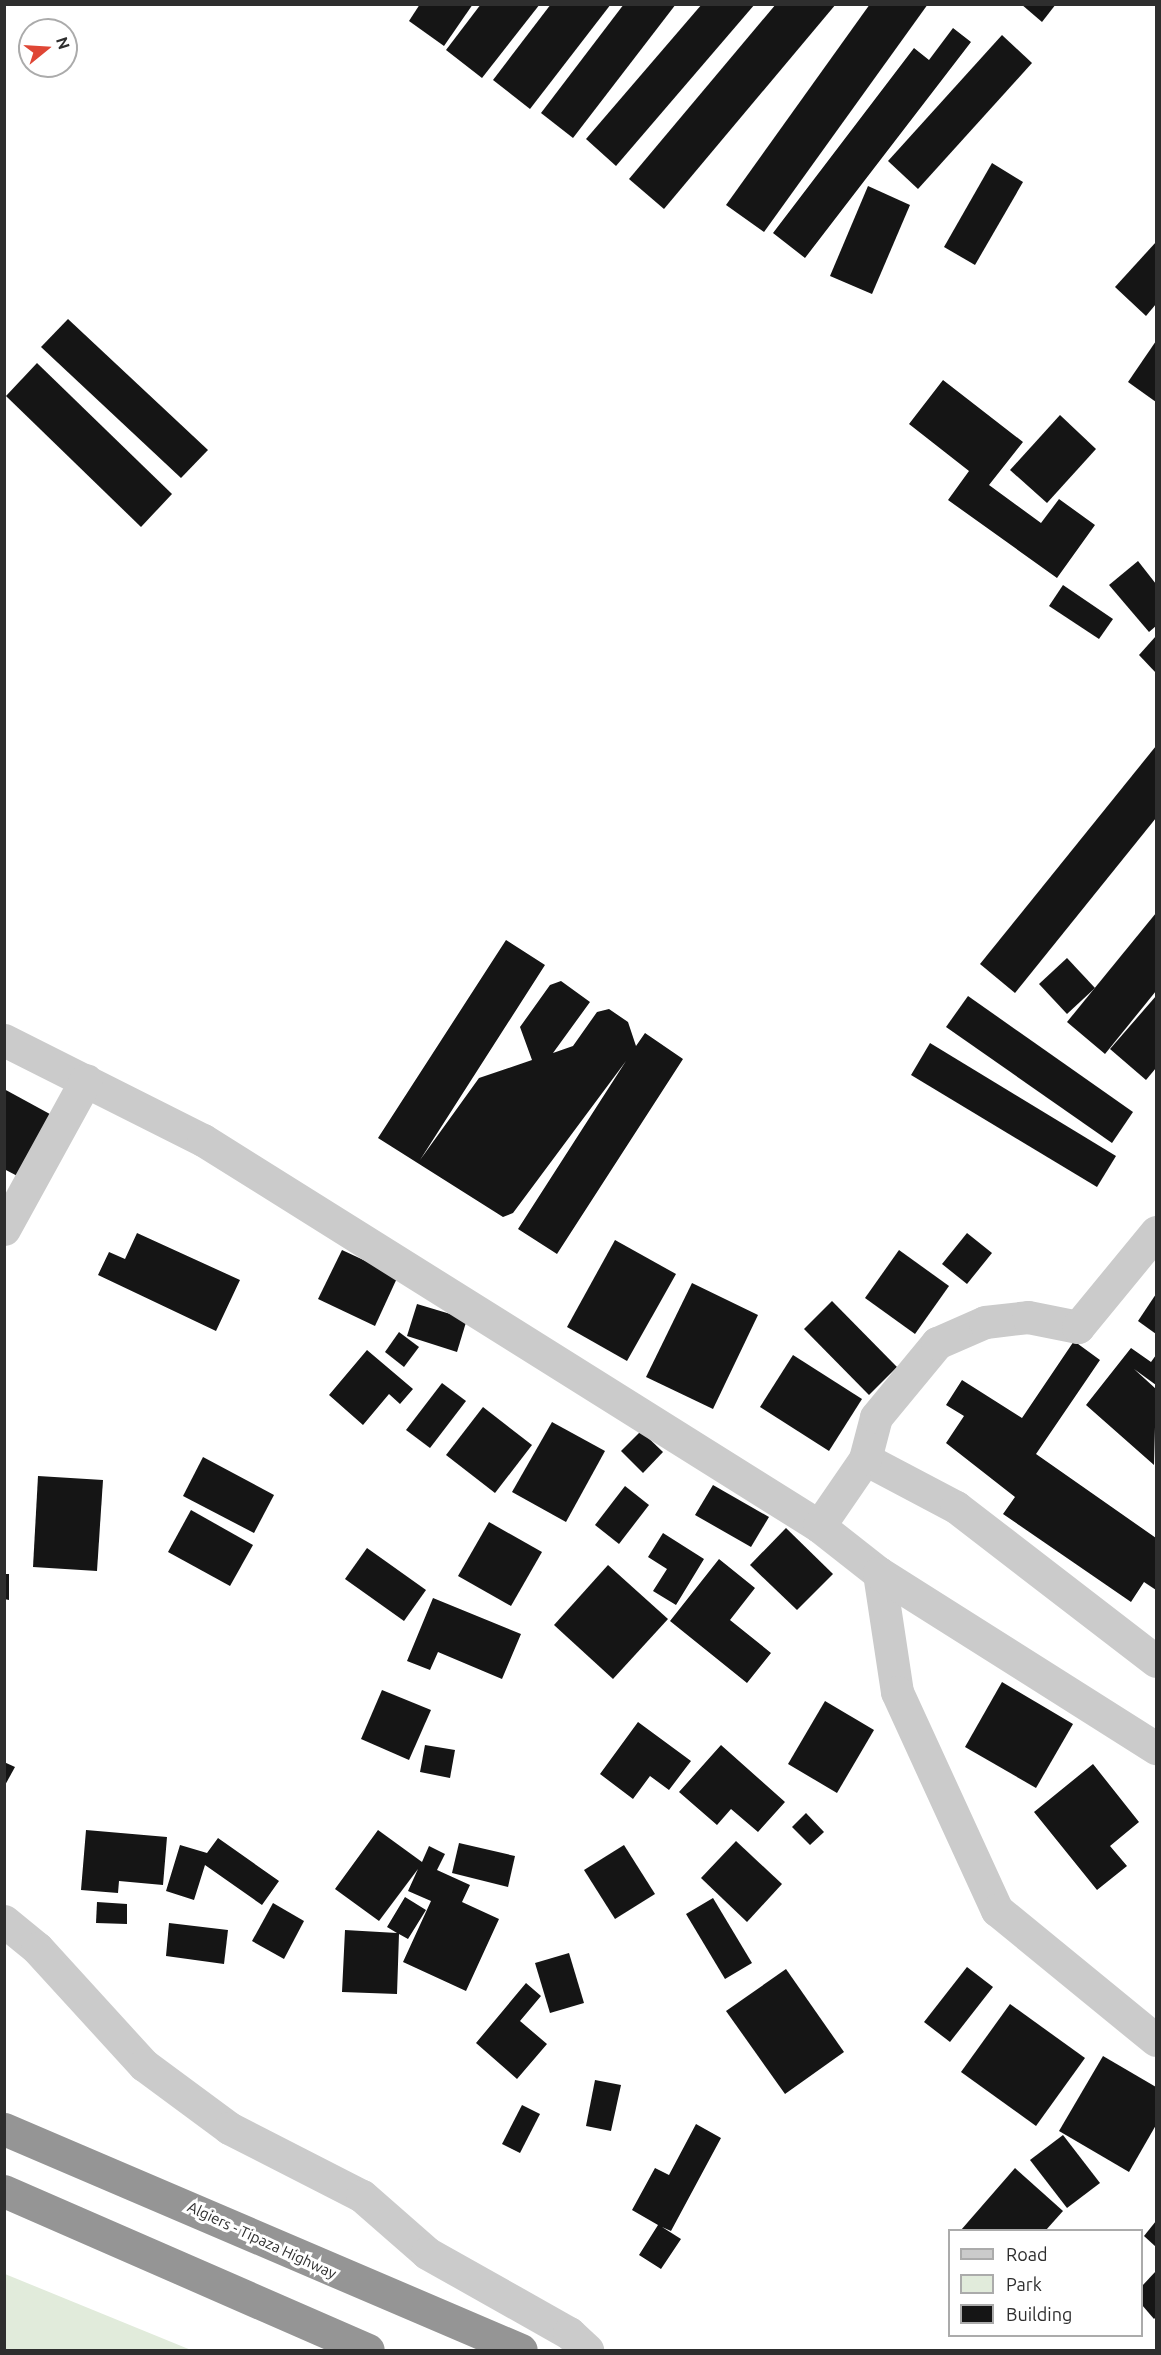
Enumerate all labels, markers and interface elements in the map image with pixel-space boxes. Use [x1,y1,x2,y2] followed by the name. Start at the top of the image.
[18,18,78,78] north arrow
[53,35,74,52] text: N
[185,2198,339,2282] street label: Algiers - Tipaza Highway
[948,2229,1143,2337] legend
[1006,2244,1048,2264] text: Road
[1006,2274,1042,2294] text: Park
[1006,2304,1072,2324] text: Building

